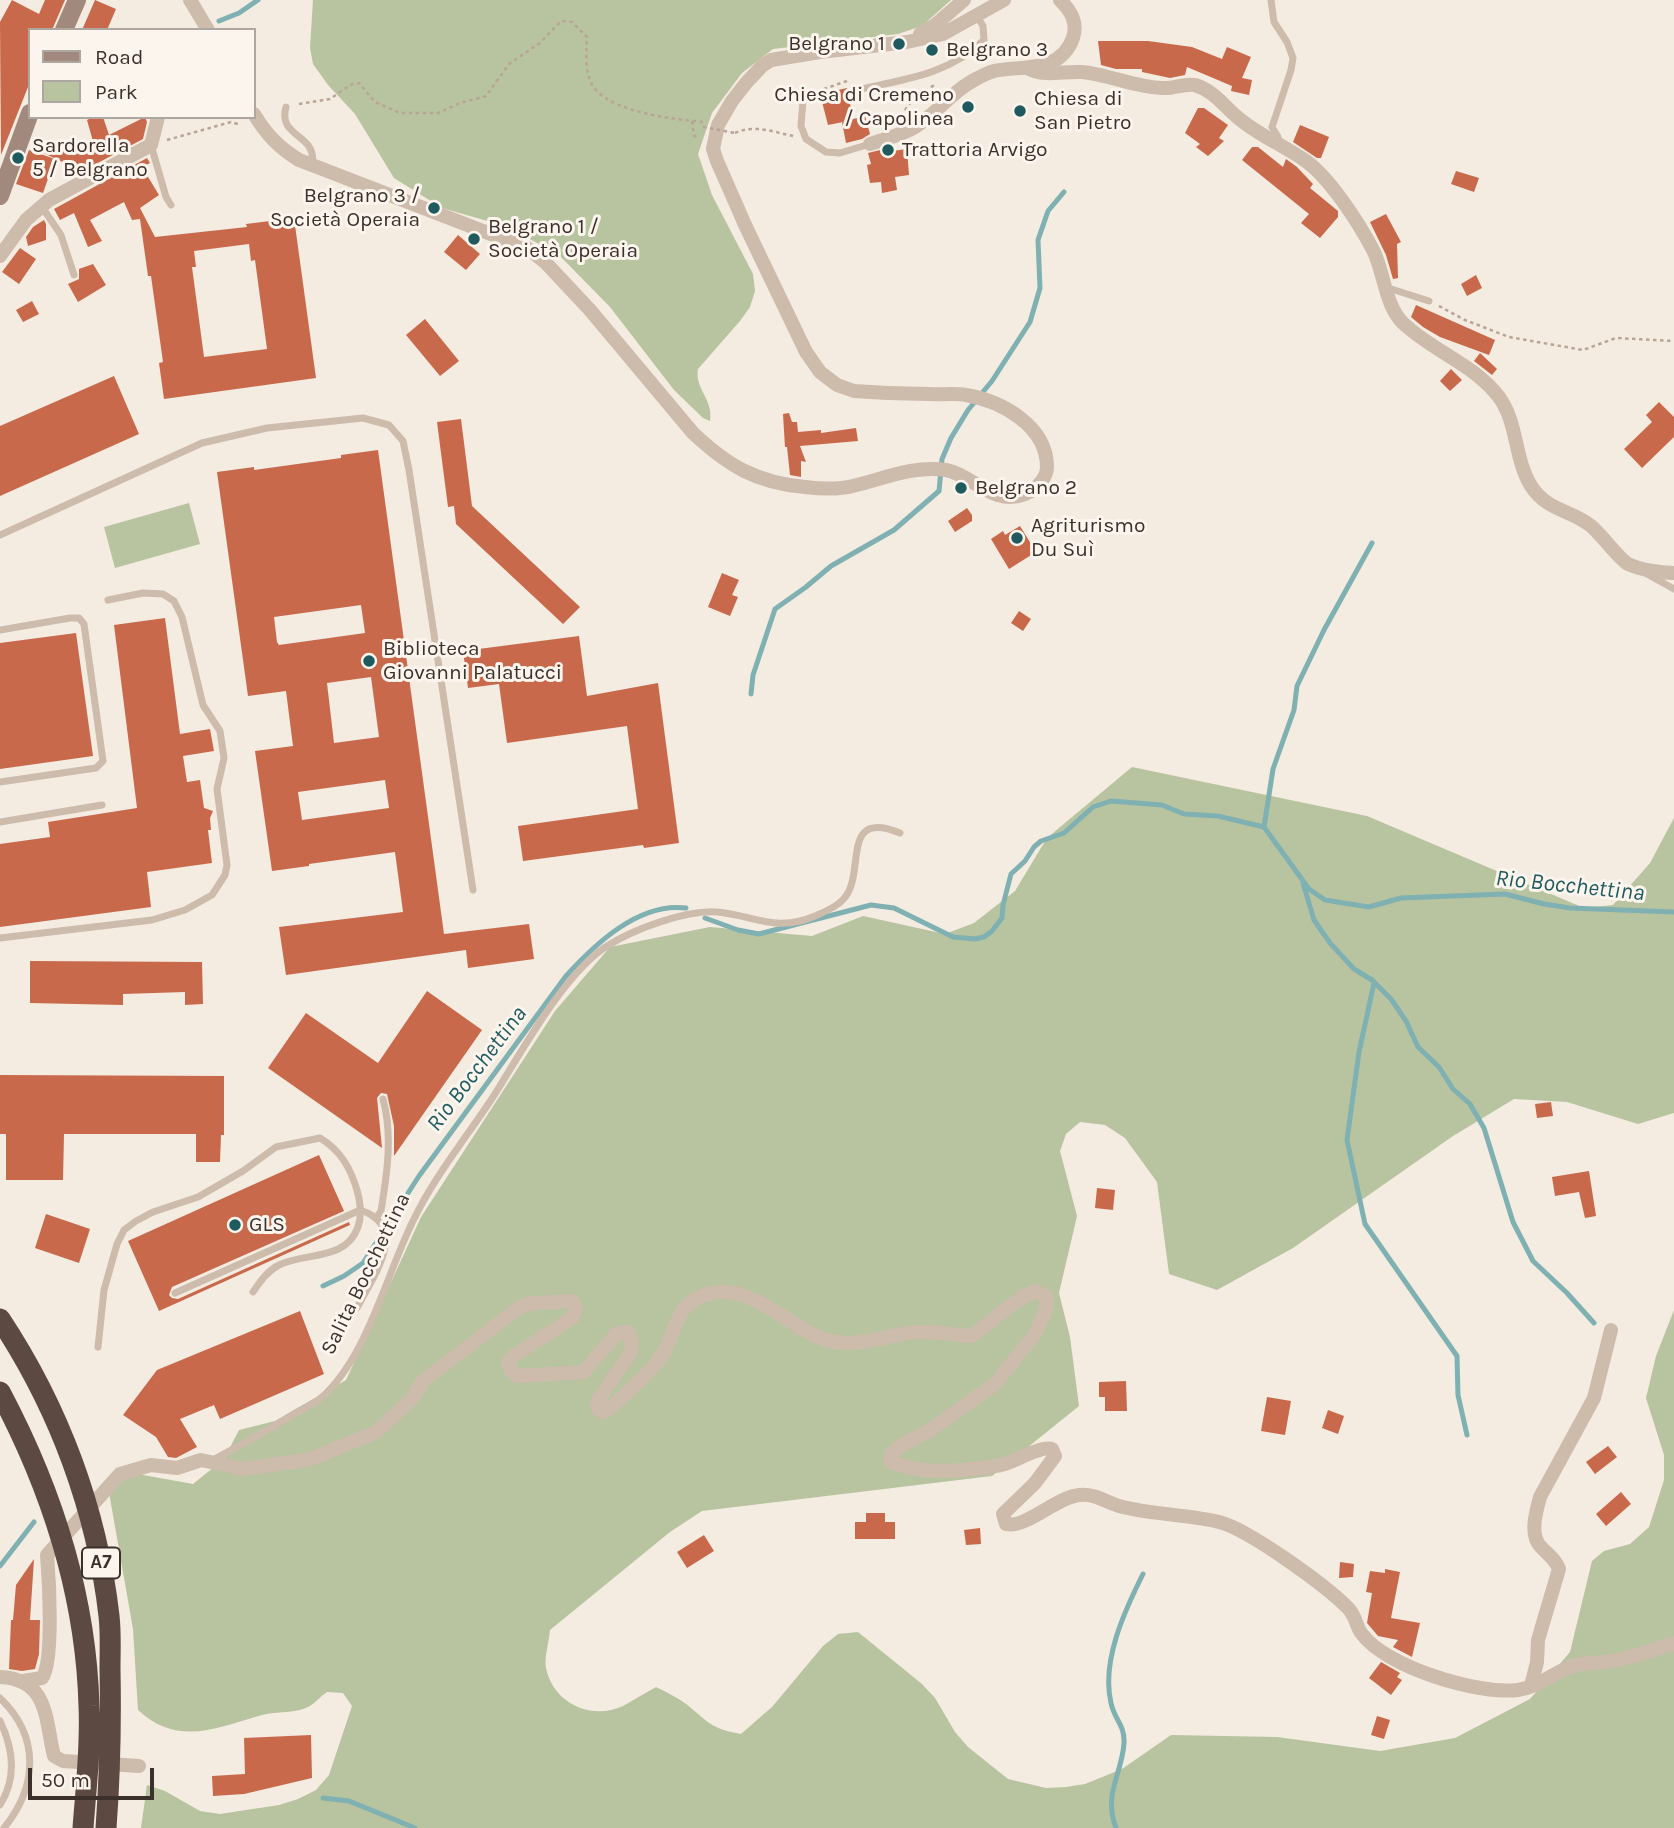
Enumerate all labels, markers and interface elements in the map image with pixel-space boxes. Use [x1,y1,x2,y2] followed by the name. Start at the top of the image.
[28,28,256,119] legend
[788,31,885,57] place label: Belgrano 1
[891,36,907,52] marker: Belgrano 1
[946,37,1048,63] place label: Belgrano 3
[924,42,940,58] marker: Belgrano 3
[95,45,143,69] text: Road
[95,80,138,104] text: Park
[774,82,954,132] place label: Chiesa di Cremeno / Capolinea
[1034,86,1132,136] place label: Chiesa di San Pietro
[960,99,976,115] marker: Chiesa di Cremeno / Capolinea
[1012,103,1028,119] marker: Chiesa di San Pietro
[32,133,148,183] place label: Sardorella 5 / Belgrano
[902,137,1048,163] place label: Trattoria Arvigo
[880,142,896,158] marker: Trattoria Arvigo
[10,150,26,166] marker: Sardorella 5 / Belgrano
[270,183,420,233] place label: Belgrano 3 / Società Operaia
[426,200,442,216] marker: Belgrano 3 / Società Operaia
[488,214,638,264] place label: Belgrano 1 / Società Operaia
[466,231,482,247] marker: Belgrano 1 / Società Operaia
[975,475,1077,501] place label: Belgrano 2
[953,480,969,496] marker: Belgrano 2
[1031,513,1145,563] place label: Agriturismo Du Suì
[1009,530,1025,546] marker: Agriturismo Du Suì
[383,636,562,686] place label: Biblioteca Giovanni Palatucci
[361,653,377,669] marker: Biblioteca Giovanni Palatucci
[1494,864,1646,908] water label: Rio Bocchettina
[421,1001,533,1137] water label: Rio Bocchettina
[316,1189,416,1359] street label: Salita Bocchettina
[249,1212,285,1238] place label: GLS
[227,1217,243,1233] marker: GLS
[82,1548,120,1578] road number: A7
[32,1755,158,1799] scale bar
[41,1768,90,1792] text: 50 m

